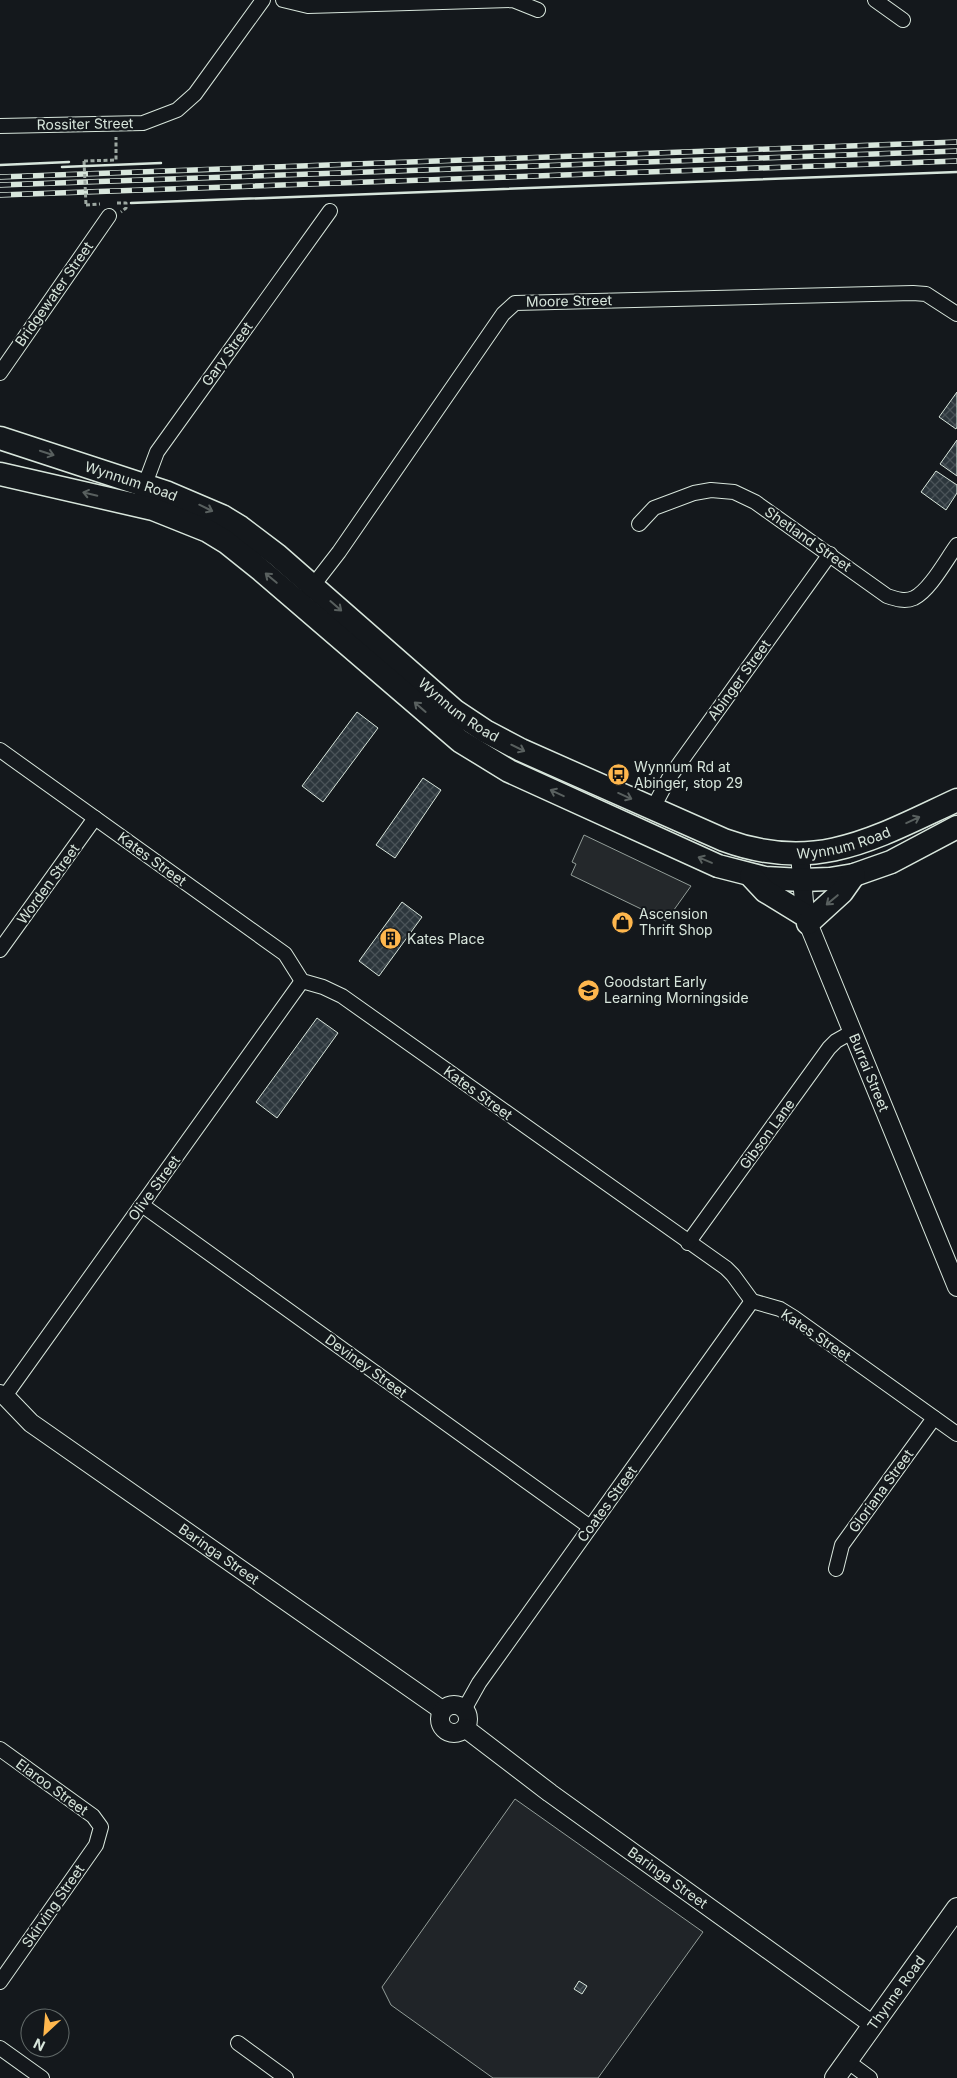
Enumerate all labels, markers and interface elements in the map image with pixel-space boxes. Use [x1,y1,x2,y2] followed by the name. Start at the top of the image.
[37,114,134,133] street label: Rossiter Street
[11,238,96,349] street label: Bridgewater Street
[526,291,613,310] street label: Moore Street
[198,318,256,389] street label: Gary Street
[38,449,54,459] one-way arrow
[83,457,180,504] street label: Wynnum Road
[83,489,99,498] one-way arrow
[762,503,855,575] street label: Shetland Street
[199,504,214,514] one-way arrow
[265,573,278,584] one-way arrow
[329,600,342,611] one-way arrow
[704,636,774,723] street label: Abinger Street
[415,674,502,745] street label: Wynnum Road
[414,701,427,713] one-way arrow
[510,744,525,753] one-way arrow
[634,758,743,791] place label: Wynnum Rd at Abinger, stop 29
[606,763,630,787] bus stop icon: Wynnum Rd at Abinger, stop 29
[550,787,565,797] one-way arrow
[617,792,632,802] one-way arrow
[905,815,920,825] one-way arrow
[796,823,893,862] street label: Wynnum Road
[115,828,190,889] street label: Kates Street
[13,840,83,927] street label: Worden Street
[698,855,713,864] one-way arrow
[826,895,839,906] one-way arrow
[639,905,713,938] place label: Ascension Thrift Shop
[611,910,635,934] shop icon: Ascension Thrift Shop
[379,927,403,951] building icon: Kates Place
[407,930,485,947] place label: Kates Place
[604,973,749,1006] place label: Goodstart Early Learning Morningside
[576,978,600,1002] school or university icon: Goodstart Early Learning Morningside
[846,1031,893,1114] street label: Burrai Street
[441,1062,516,1123] street label: Kates Street
[735,1095,798,1172] street label: Gibson Lane
[124,1151,183,1224] street label: Olive Street
[778,1305,855,1364] street label: Kates Street
[322,1330,411,1401] street label: Deviney Street
[845,1446,917,1536] street label: Gloriana Street
[573,1462,640,1545] street label: Coates Street
[176,1520,263,1588] street label: Baringa Street
[13,1755,92,1819] street label: Elaroo Street
[625,1843,712,1912] street label: Baringa Street
[18,1861,88,1950] street label: Skirving Street
[863,1952,928,2033] street label: Thynne Road
[20,2008,70,2058] north arrow
[31,2035,48,2055] text: N

